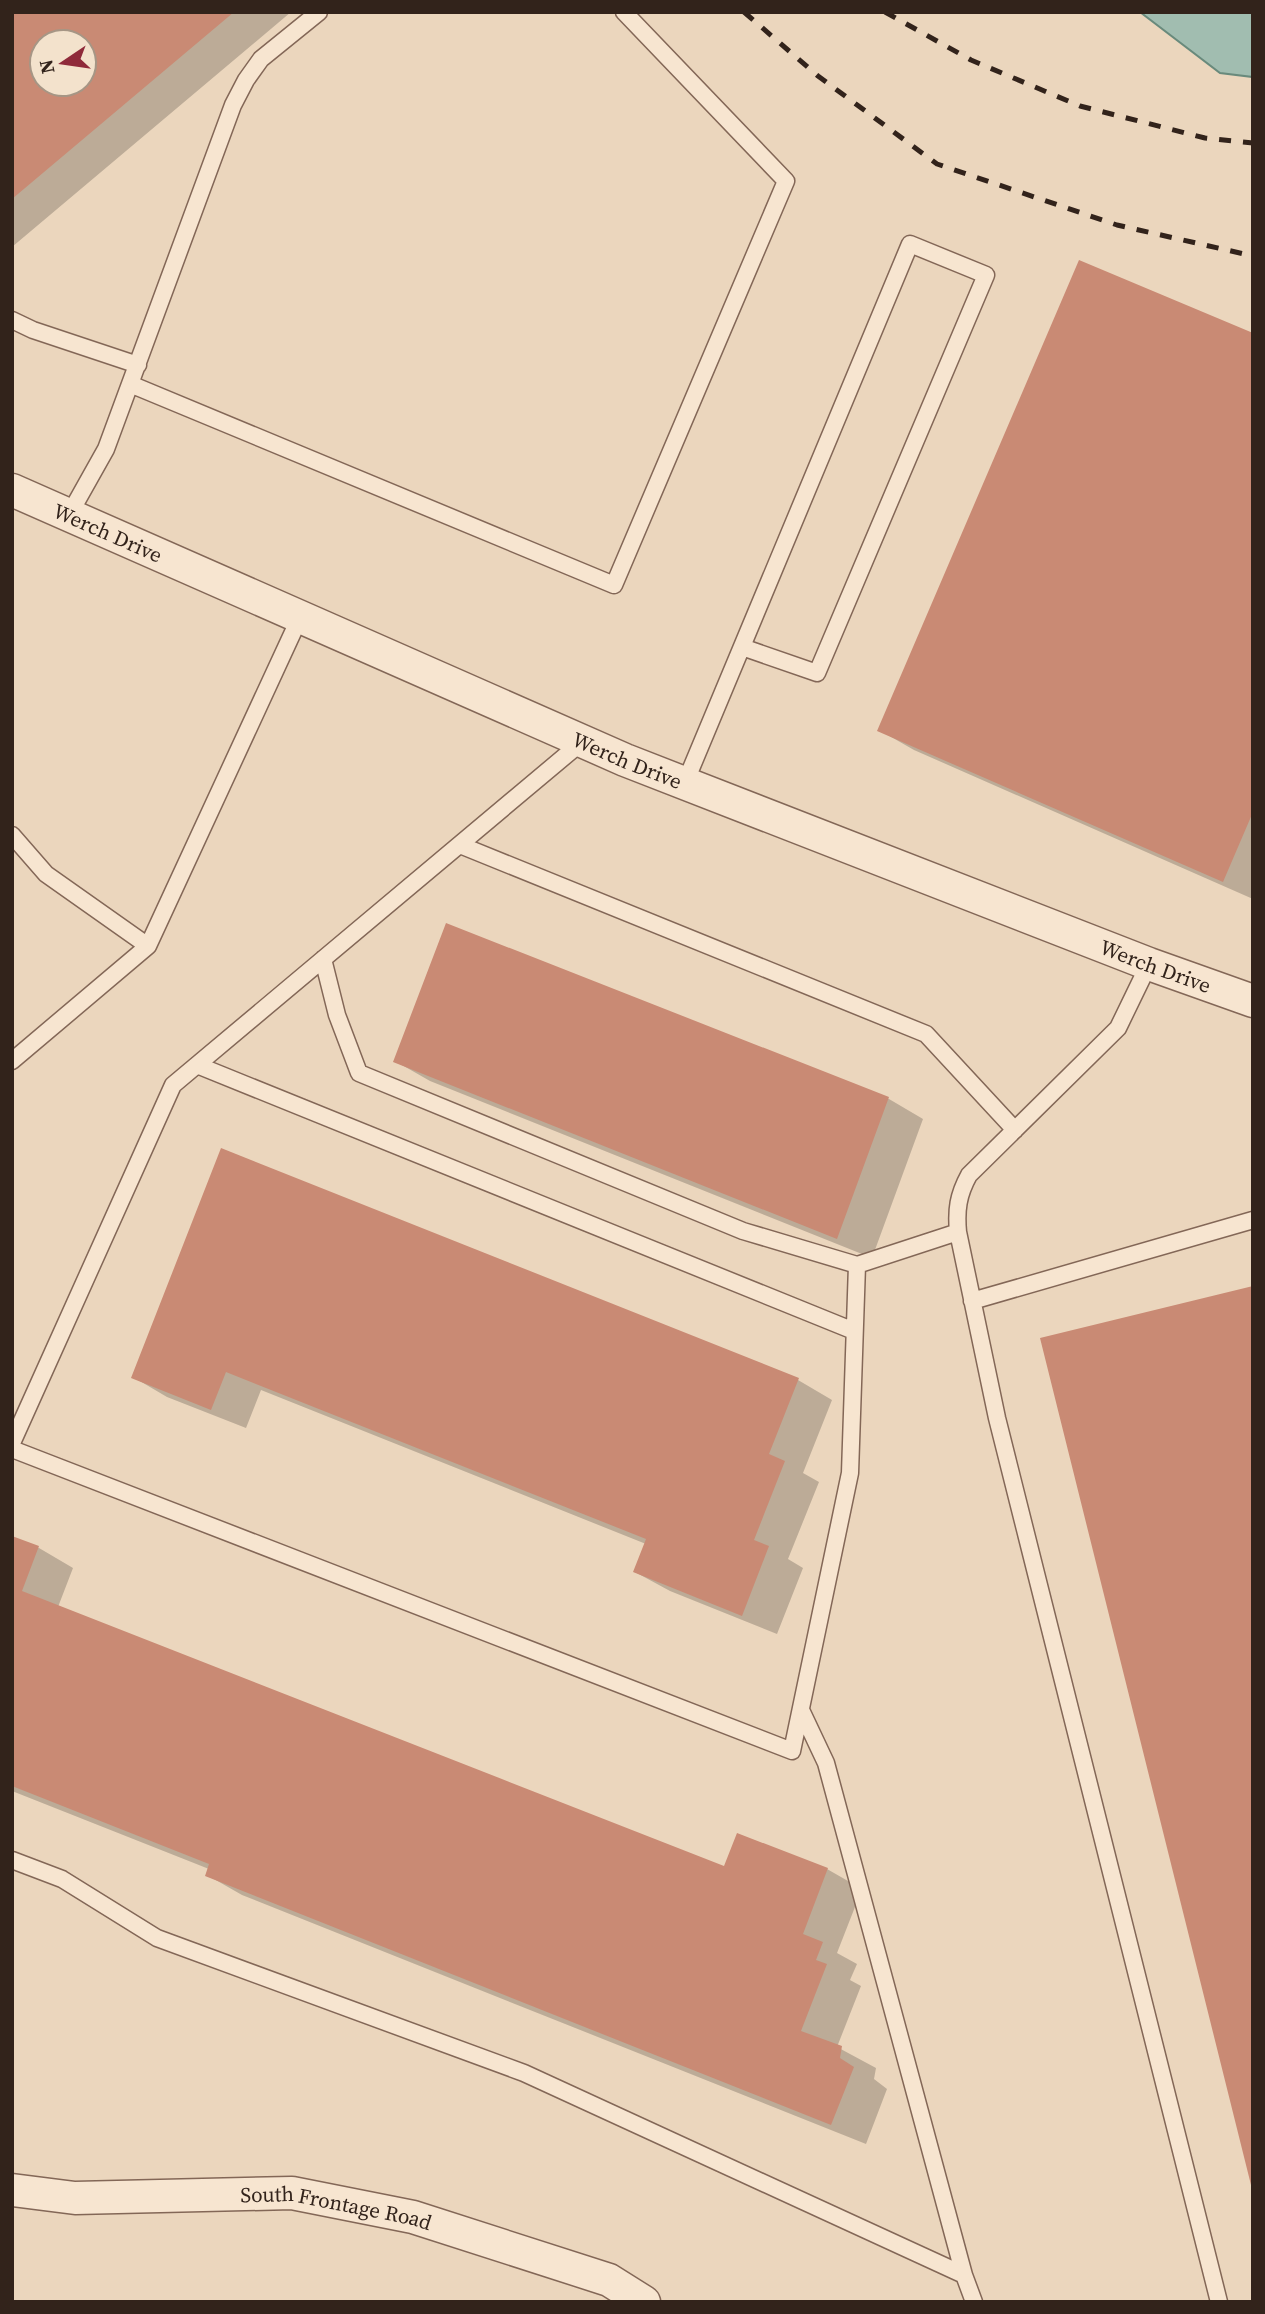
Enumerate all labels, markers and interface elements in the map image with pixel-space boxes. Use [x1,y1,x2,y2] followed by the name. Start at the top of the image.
[28,28,98,98] north arrow
[32,57,61,76] text: N
[49,496,167,569] street label: Werch Drive
[568,724,687,795] street label: Werch Drive
[1096,932,1215,999] street label: Werch Drive
[240,2178,436,2237] street label: South Frontage Road

